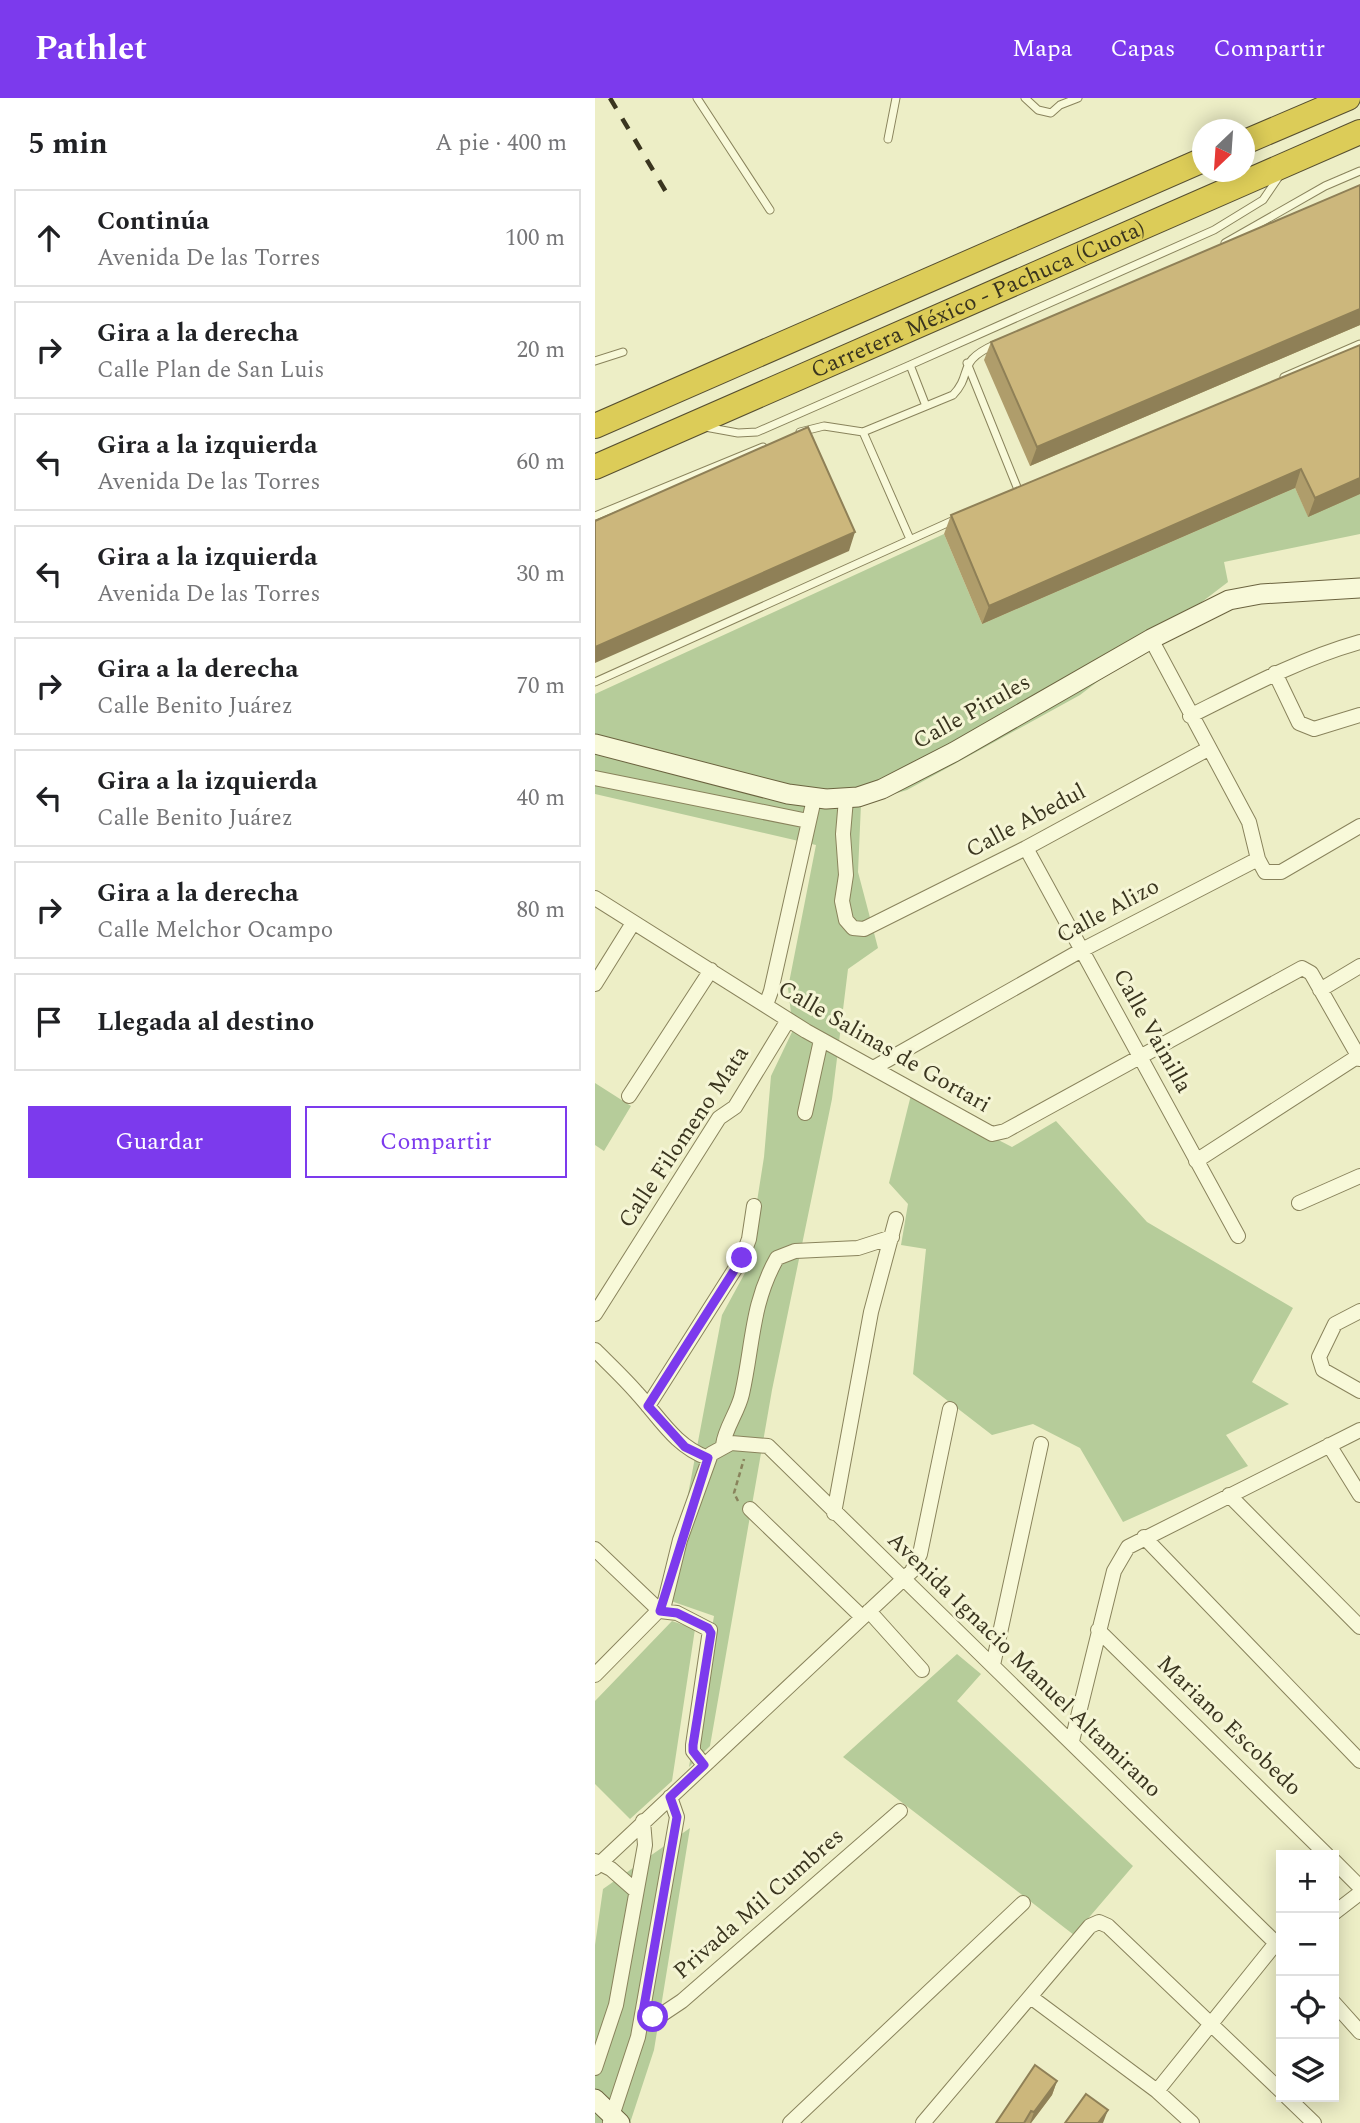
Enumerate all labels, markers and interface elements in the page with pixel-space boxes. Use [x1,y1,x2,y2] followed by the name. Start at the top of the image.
[35,24,147,74] text: Pathlet
[1012,31,1072,67] text: Mapa
[1110,31,1175,67] text: Capas
[1213,31,1325,67] text: Compartir
[1192,119,1255,182] north arrow
[28,121,108,167] text: 5 min
[435,126,567,161] text: A pie · 400 m
[97,201,209,241] text: Continúa
[805,211,1151,388] street label: Carretera México - Pachuca (Cuota)
[30,219,68,257] icon: ahead
[505,221,565,256] text: 100 m
[97,241,320,276] text: Avenida De las Torres
[97,313,299,353] text: Gira a la derecha
[30,331,68,369] icon: right
[516,333,565,368] text: 20 m
[97,353,324,388] text: Calle Plan de San Luis
[97,425,318,465] text: Gira a la izquierda
[30,443,68,481] icon: left
[516,445,565,480] text: 60 m
[97,465,320,500] text: Avenida De las Torres
[97,537,318,577] text: Gira a la izquierda
[30,555,68,593] icon: left
[516,557,565,592] text: 30 m
[97,577,320,612] text: Avenida De las Torres
[97,649,299,689] text: Gira a la derecha
[907,665,1037,759] street label: Calle Pirules
[30,667,68,705] icon: right
[516,669,565,704] text: 70 m
[97,689,293,724] text: Calle Benito Juárez
[97,761,318,801] text: Gira a la izquierda
[960,775,1092,867] street label: Calle Abedul
[30,779,68,817] icon: left
[516,781,565,816] text: 40 m
[97,801,293,836] text: Calle Benito Juárez
[1050,869,1166,953] street label: Calle Alizo
[97,873,299,913] text: Gira a la derecha
[30,891,68,929] icon: right
[516,893,565,928] text: 80 m
[97,913,333,948] text: Calle Melchor Ocampo
[1103,962,1201,1100] street label: Calle Vainilla
[771,972,997,1122] street label: Calle Salinas de Gortari
[97,1002,314,1042] text: Llegada al destino
[30,1003,68,1041] icon: arrive
[610,1039,758,1235] street label: Calle Filomeno Mata
[28,1106,291,1178] button: Guardar
[305,1106,567,1178] button: Compartir
[726,1242,757,1273] route end
[879,1524,1169,1806] street label: Avenida Ignacio Manuel Altamirano
[1148,1647,1310,1805] street label: Mariano Escobedo
[666,1820,852,1988] street label: Privada Mil Cumbres
[1276,1850,1339,2102] map controls
[1276,1850,1339,1913] button: +
[1276,1913,1339,1976] button: −
[1276,1976,1339,2039] button: locate
[637,2001,668,2032] route start
[1276,2039,1339,2102] button: layers

